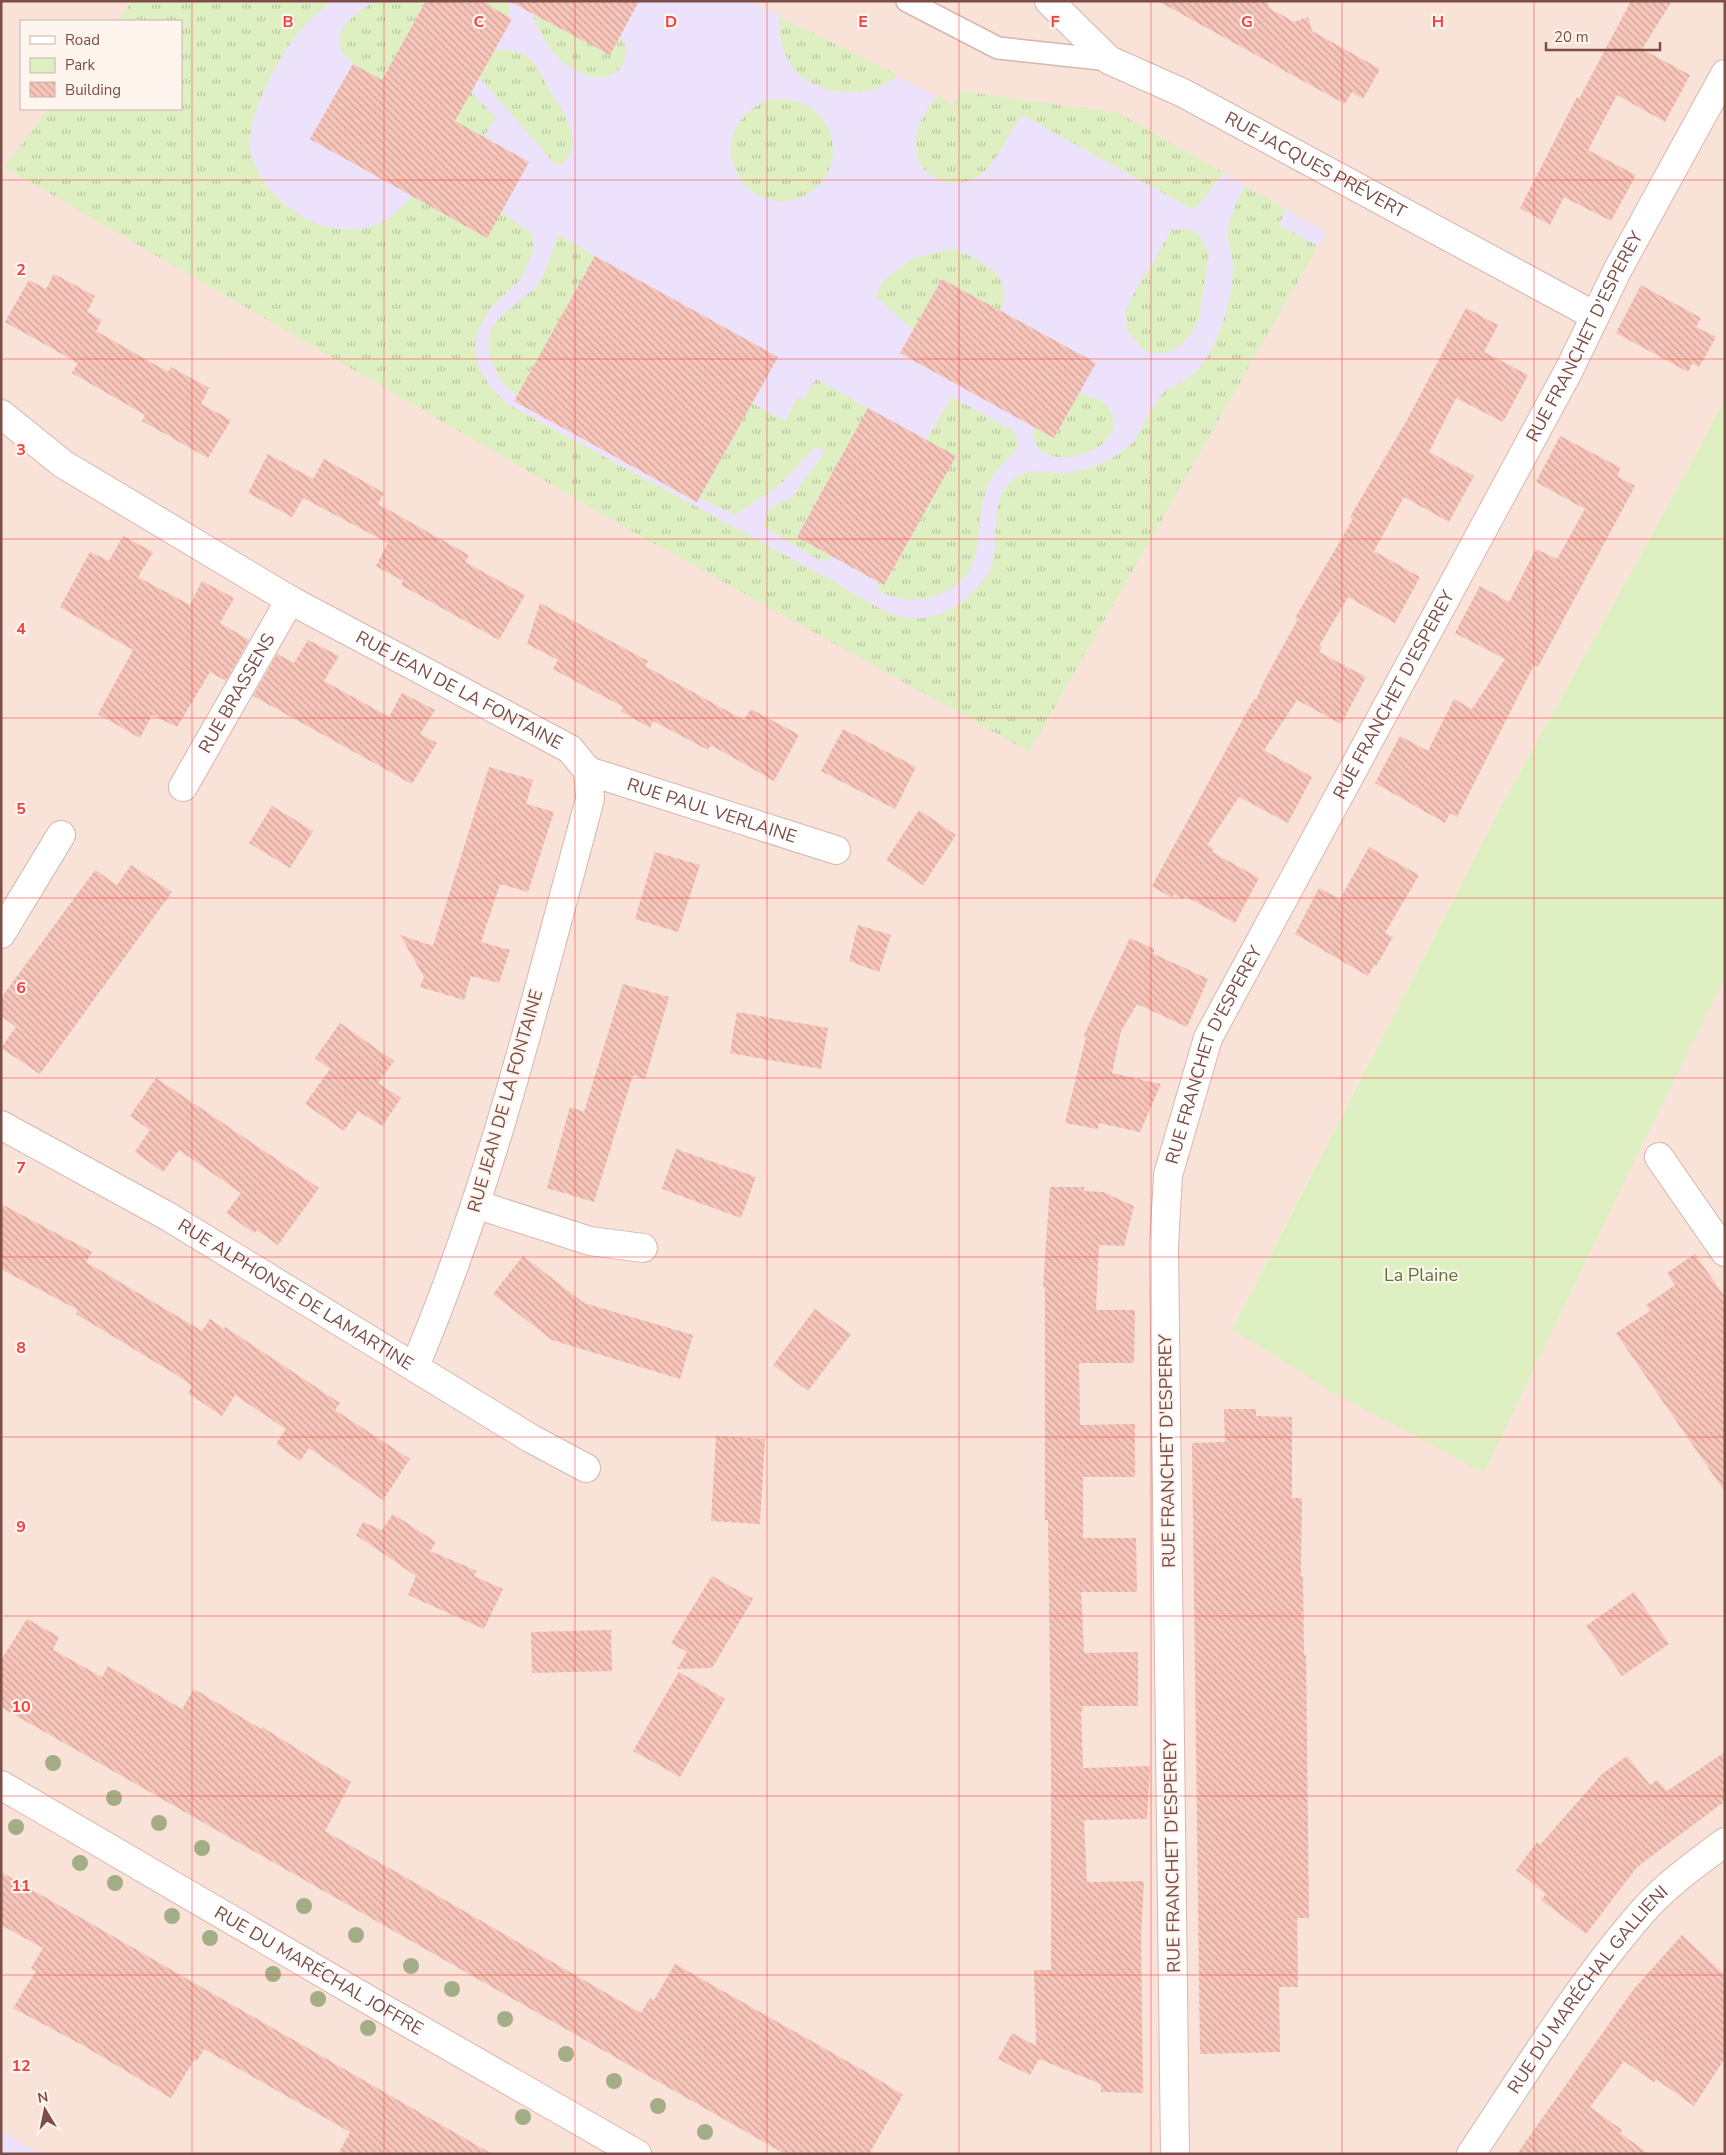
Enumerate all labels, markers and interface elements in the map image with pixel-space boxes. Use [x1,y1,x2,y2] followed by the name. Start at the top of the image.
[282,11,294,33] text: B
[474,11,485,33] text: C
[665,11,677,33] text: D
[858,11,868,33] text: E
[1051,11,1060,33] text: F
[1241,11,1253,33] text: G
[1432,11,1444,33] text: H
[20,20,182,110] legend
[1546,20,1660,52] scale bar
[1554,27,1589,47] text: 20 m
[65,30,100,50] text: Road
[65,55,95,75] text: Park
[65,80,121,100] text: Building
[1221,106,1411,224] street label: RUE JACQUES PRÉVERT
[1520,227,1649,446] street label: RUE FRANCHET D'ESPEREY
[16,259,26,281] text: 2
[16,439,26,461] text: 3
[1327,586,1460,803] street label: RUE FRANCHET D'ESPEREY
[16,618,26,640] text: 4
[352,625,567,755] street label: RUE JEAN DE LA FONTAINE
[193,629,280,758] street label: RUE BRASSENS
[624,772,800,849] street label: RUE PAUL VERLAINE
[16,798,26,820] text: 5
[1160,941,1268,1167] street label: RUE FRANCHET D'ESPEREY
[16,977,26,999] text: 6
[462,987,548,1215] street label: RUE JEAN DE LA FONTAINE
[16,1157,26,1179] text: 7
[173,1213,418,1376] street label: RUE ALPHONSE DE LAMARTINE
[1384,1263,1458,1287] park label: La Plaine
[1153,1334,1181,1568] street label: RUE FRANCHET D'ESPEREY
[16,1337,26,1359] text: 8
[16,1516,26,1538] text: 9
[11,1696,31,1718] text: 10
[1158,1739,1186,1973] street label: RUE FRANCHET D'ESPEREY
[11,1875,31,1897] text: 11
[1502,1880,1673,2098] street label: RUE DU MARÉCHAL GALLIENI
[210,1900,427,2041] street label: RUE DU MARÉCHAL JOFFRE
[11,2055,31,2077] text: 12
[20,2085,70,2135] north arrow
[36,2087,50,2108] text: N

